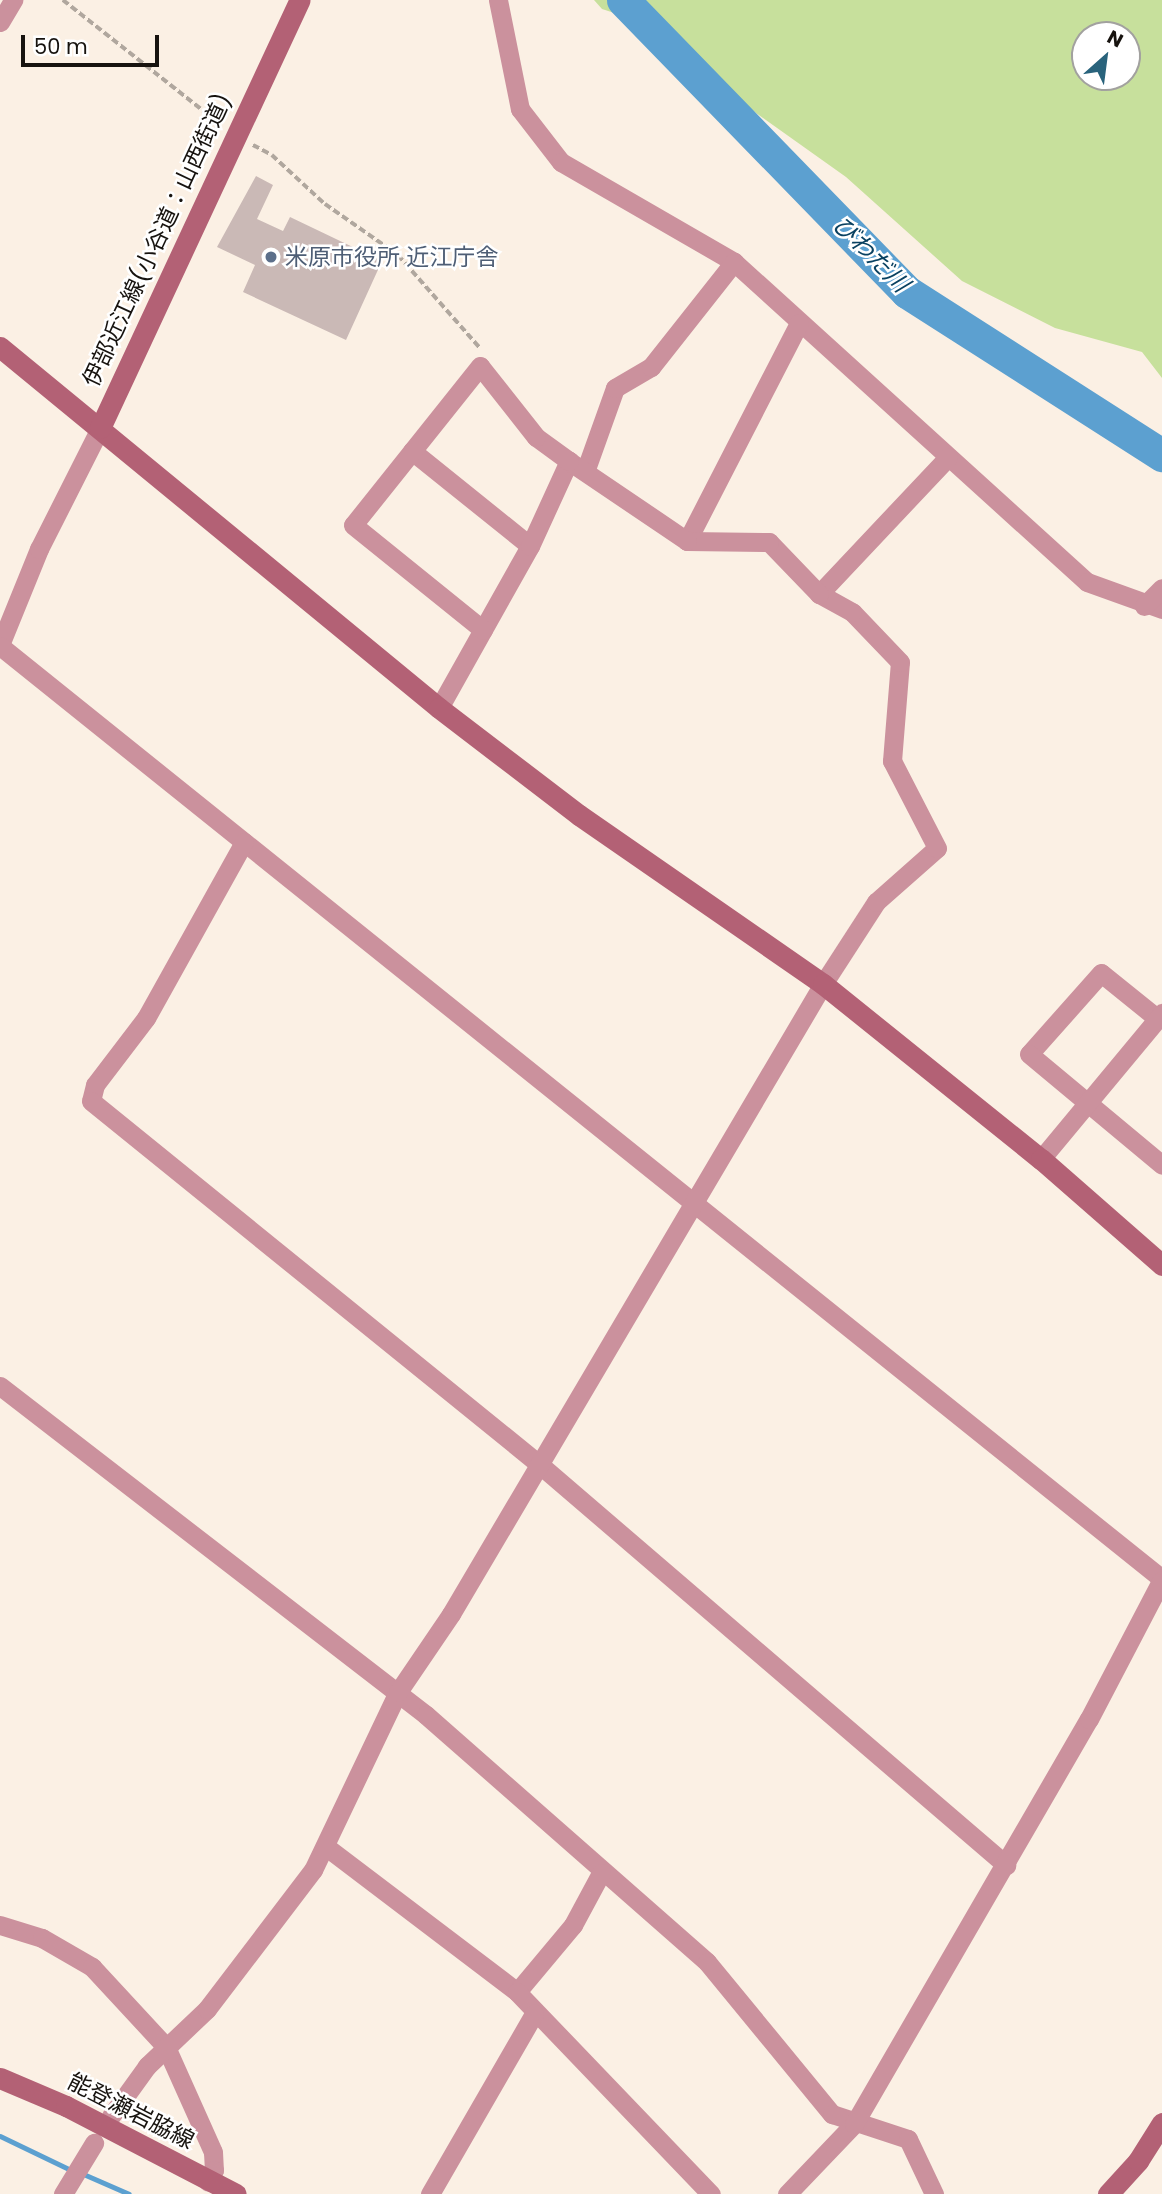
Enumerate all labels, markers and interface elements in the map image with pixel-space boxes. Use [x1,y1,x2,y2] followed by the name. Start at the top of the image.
[24,21,163,65] scale bar
[1071,21,1141,91] north arrow
[1102,24,1128,54] text: N
[34,32,88,61] text: 50 m
[77,89,237,391] street label: 伊部近江線(小谷道：山西街道)
[827,210,915,298] water label: びわだ川
[285,243,498,271] place label: 米原市役所 近江庁舎
[263,249,279,265] marker: 米原市役所 近江庁舎
[63,2067,199,2155] street label: 能登瀬岩脇線

